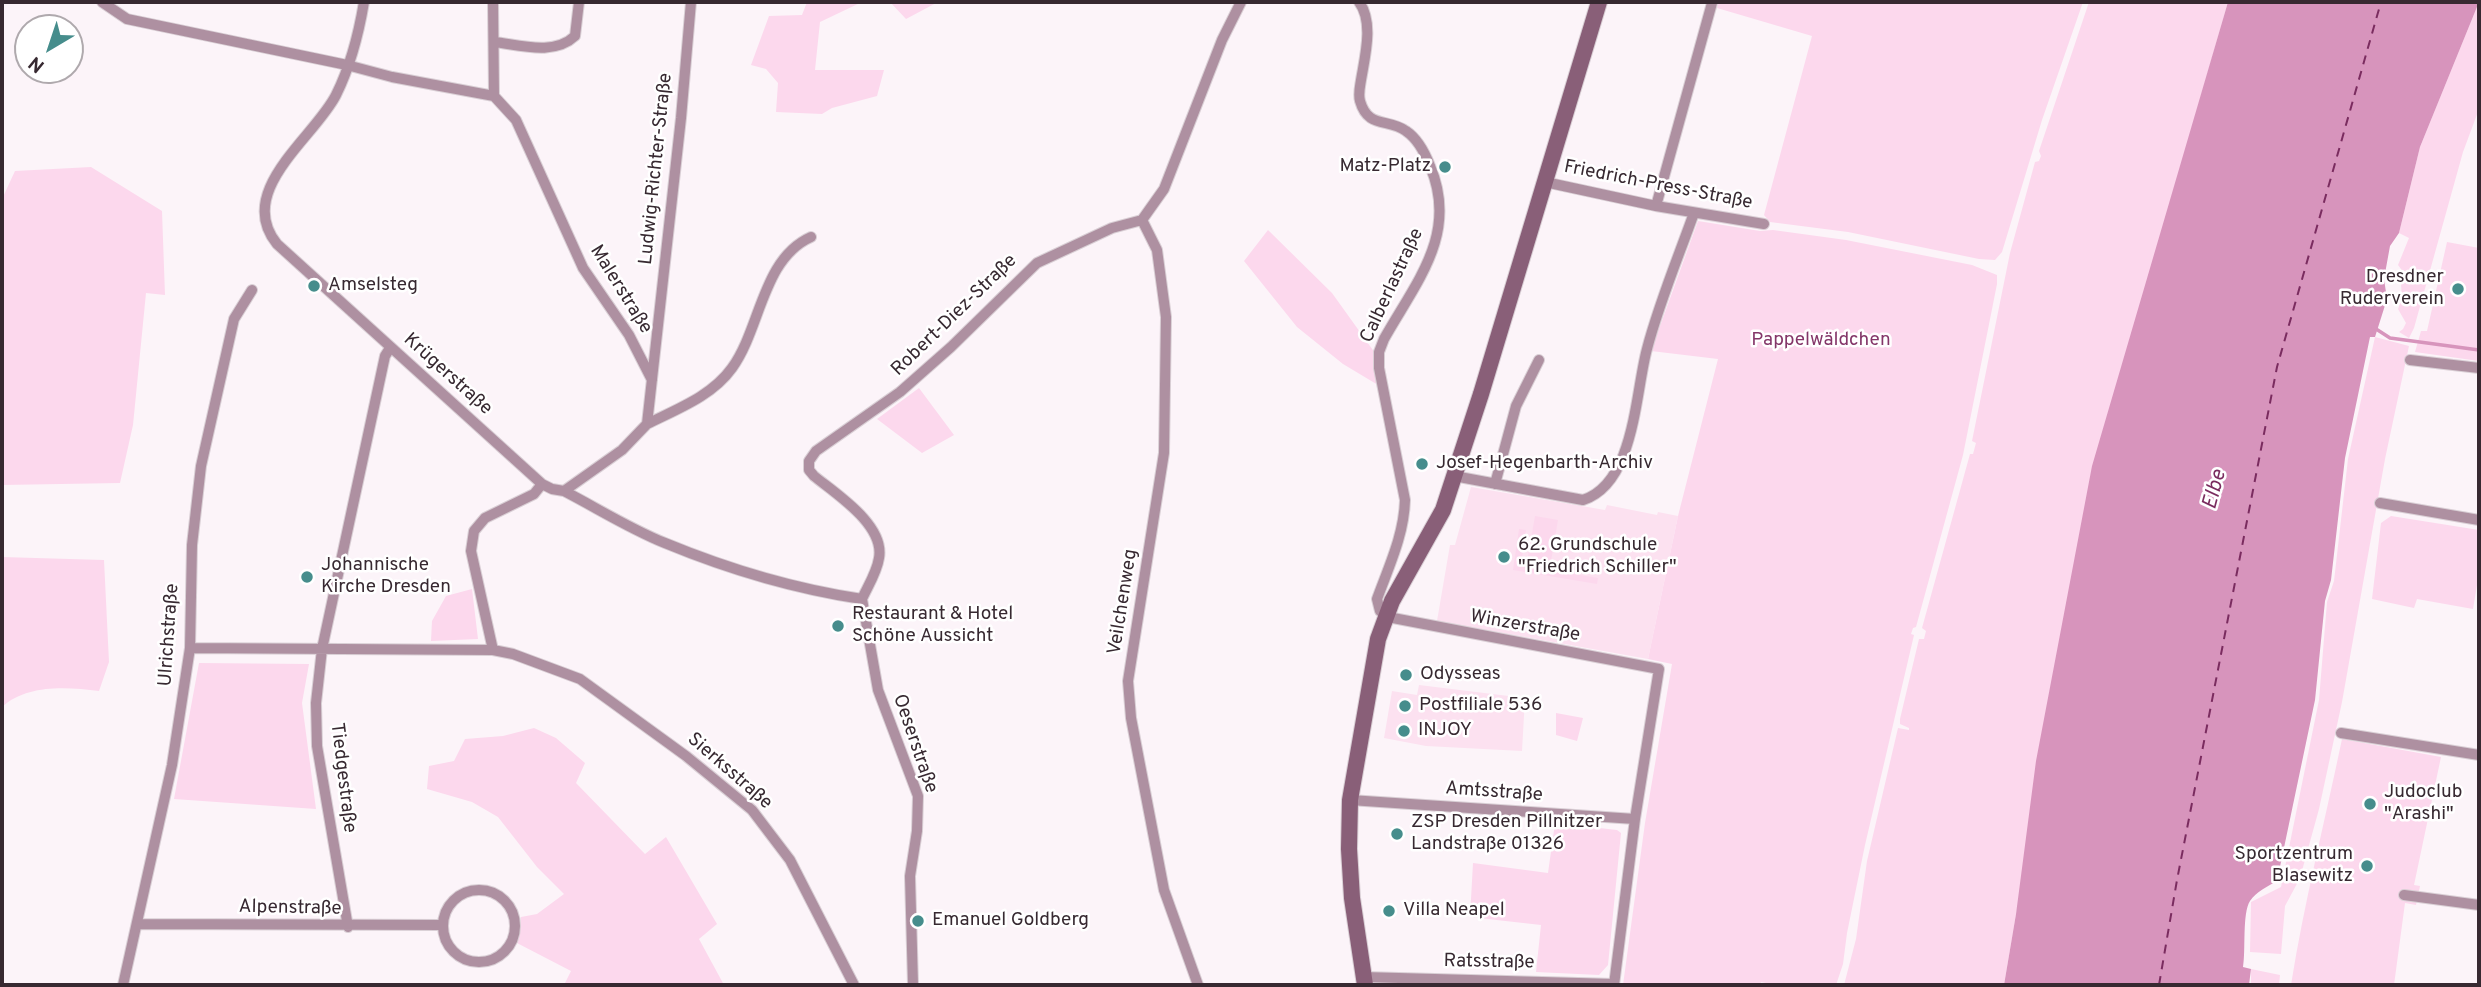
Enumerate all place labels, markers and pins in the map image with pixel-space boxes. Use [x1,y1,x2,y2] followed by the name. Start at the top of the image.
[1340,156,1431,178] place label: Matz-Platz
[1437,159,1453,175] marker: Matz-Platz
[2340,267,2444,311] place label: Dresdner Ruderverein
[328,275,418,297] place label: Amselsteg
[306,278,322,294] marker: Amselsteg
[2450,281,2466,297] marker: Dresdner Ruderverein
[1436,453,1653,475] place label: Josef-Hegenbarth-Archiv
[1414,456,1430,472] marker: Josef-Hegenbarth-Archiv
[1518,535,1677,579] place label: 62. Grundschule "Friedrich Schiller"
[1496,549,1512,565] marker: 62. Grundschule "Friedrich Schiller"
[321,555,451,599] place label: Johannische Kirche Dresden
[299,569,315,585] marker: Johannische Kirche Dresden
[852,604,1013,648] place label: Restaurant & Hotel Schöne Aussicht
[830,618,846,634] marker: Restaurant & Hotel Schöne Aussicht
[1420,664,1501,686] place label: Odysseas
[1398,667,1414,683] marker: Odysseas
[1419,695,1542,717] place label: Postfiliale 536
[1397,698,1413,714] marker: Postfiliale 536
[1418,720,1472,742] place label: INJOY
[1396,723,1412,739] marker: INJOY
[2384,782,2462,826] place label: Judoclub "Arashi"
[2362,796,2378,812] marker: Judoclub "Arashi"
[1411,812,1602,856] place label: ZSP Dresden Pillnitzer Landstraße 01326
[1389,826,1405,842] marker: ZSP Dresden Pillnitzer Landstraße 01326
[2235,844,2353,888] place label: Sportzentrum Blasewitz
[2359,858,2375,874] marker: Sportzentrum Blasewitz
[1403,900,1505,922] place label: Villa Neapel
[1381,903,1397,919] marker: Villa Neapel
[932,910,1089,932] place label: Emanuel Goldberg
[910,913,926,929] marker: Emanuel Goldberg

